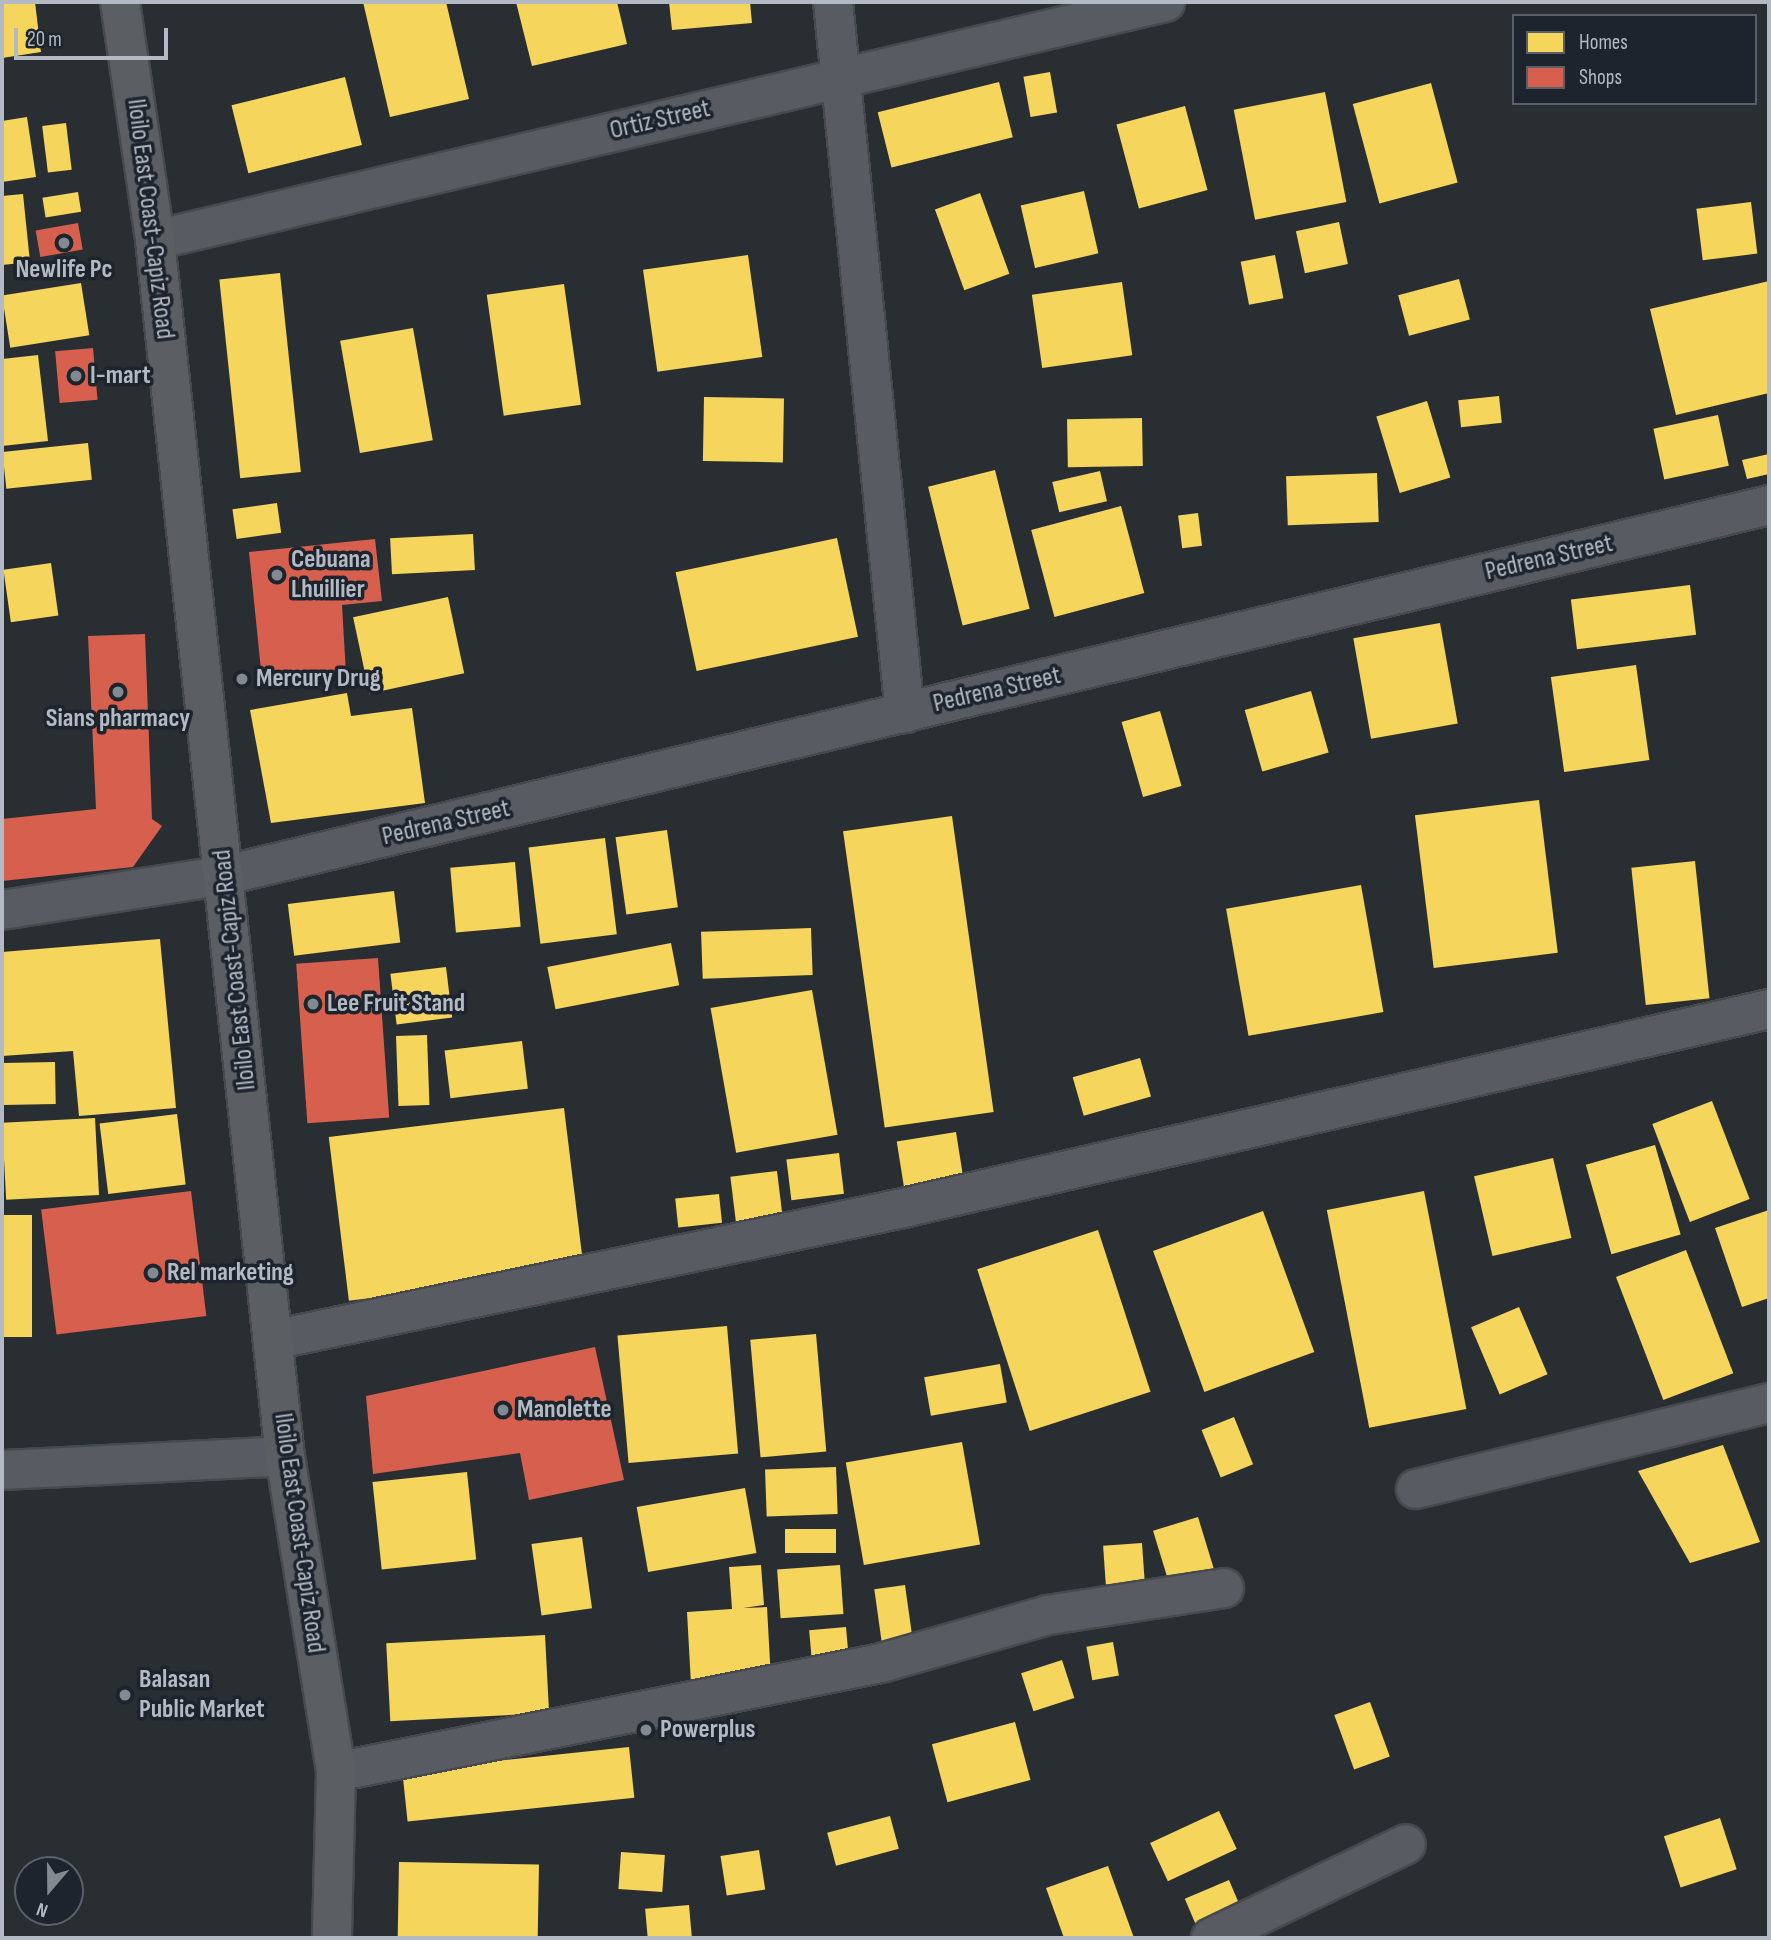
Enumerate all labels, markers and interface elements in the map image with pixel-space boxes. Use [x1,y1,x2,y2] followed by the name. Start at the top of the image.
[18,14,172,58] scale bar
[1512,14,1757,105] legend
[27,27,62,52] text: 20 m
[1579,30,1628,55] text: Homes
[1579,65,1622,90] text: Shops
[607,93,713,147] street label: Ortiz Street
[120,97,180,341] street label: Iloilo East Coast-Capiz Road
[56,235,72,251] marker: Newlife Pc
[15,254,113,286] place label: Newlife Pc
[90,360,151,392] place label: I-mart
[68,368,84,384] marker: I-mart
[1482,528,1616,588] street label: Pedrena Street
[291,544,371,606] place label: Cebuana Lhuillier
[269,567,285,583] marker: Cebuana Lhuillier
[930,660,1064,720] street label: Pedrena Street
[256,663,381,695] place label: Mercury Drug
[234,671,250,687] marker: Mercury Drug
[110,684,126,700] marker: Sians pharmacy
[46,703,190,735] place label: Sians pharmacy
[379,793,513,853] street label: Pedrena Street
[207,848,263,1092] street label: Iloilo East Coast-Capiz Road
[327,988,465,1020] place label: Lee Fruit Stand
[305,996,321,1012] marker: Lee Fruit Stand
[167,1257,294,1289] place label: Rel marketing
[145,1265,161,1281] marker: Rel marketing
[517,1394,611,1426] place label: Manolette
[495,1402,511,1418] marker: Manolette
[267,1411,331,1655] street label: Iloilo East Coast-Capiz Road
[139,1664,265,1726] place label: Balasan Public Market
[117,1687,133,1703] marker: Balasan Public Market
[660,1714,756,1746] place label: Powerplus
[638,1722,654,1738] marker: Powerplus
[14,1856,84,1926] north arrow
[34,1897,51,1922] text: N

